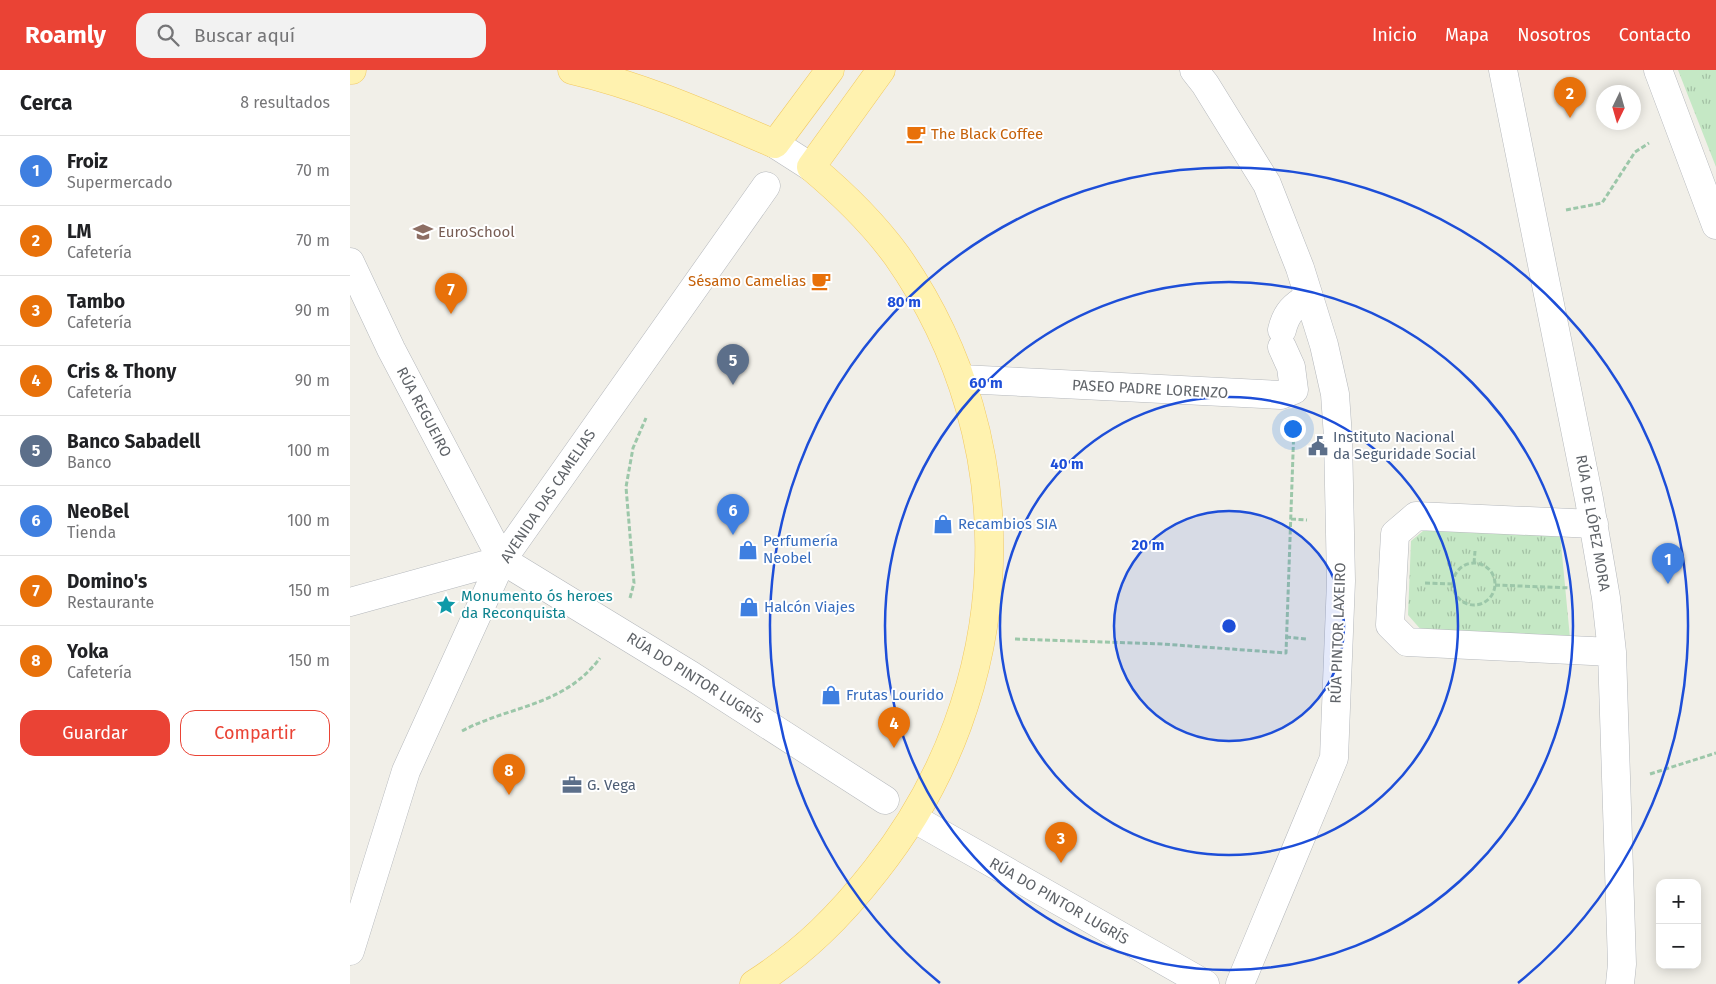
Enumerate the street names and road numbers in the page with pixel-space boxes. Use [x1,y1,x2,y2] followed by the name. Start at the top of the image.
[393,364,455,460] street label: RÚA REGUEIRO
[1071,376,1229,402] street label: PASEO PADRE LORENZO
[497,426,599,566] street label: AVENIDA DAS CAMELIAS
[1572,453,1614,593] street label: RÚA DE LÓPEZ MORA
[1327,562,1349,704] street label: RÚA PINTOR LAXEIRO
[623,629,767,727] street label: RÚA DO PINTOR LUGRÍS
[986,854,1132,948] street label: RÚA DO PINTOR LUGRÍS

